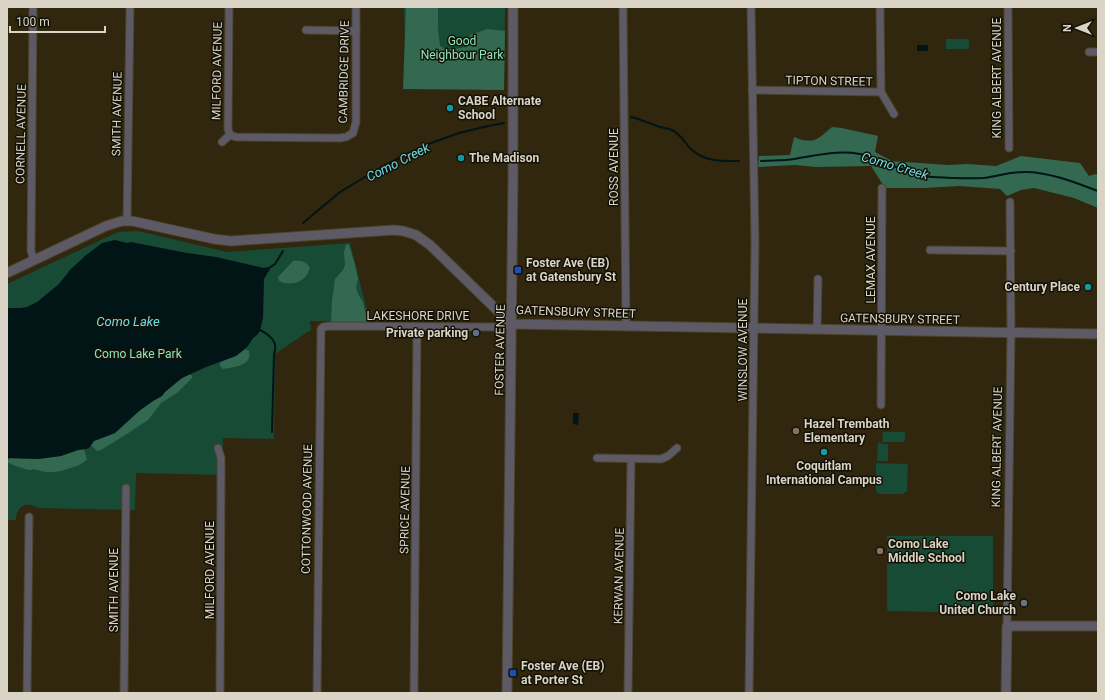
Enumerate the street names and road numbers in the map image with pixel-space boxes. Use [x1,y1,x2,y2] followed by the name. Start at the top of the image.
[990,17,1004,138] street label: KING ALBERT AVENUE
[336,20,352,124] street label: CAMBRIDGE DRIVE
[209,22,225,120] street label: MILFORD AVENUE
[109,72,125,156] street label: SMITH AVENUE
[785,73,873,89] street label: TIPTON STREET
[13,84,29,184] street label: CORNELL AVENUE
[607,128,621,206] street label: ROSS AVENUE
[864,216,878,304] street label: LEMAX AVENUE
[736,299,750,401] street label: WINSLOW AVENUE
[516,303,636,321] street label: GATENSBURY STREET
[492,304,508,396] street label: FOSTER AVENUE
[367,309,470,323] street label: LAKESHORE DRIVE
[840,311,960,327] street label: GATENSBURY STREET
[989,386,1005,508] street label: KING ALBERT AVENUE
[299,444,315,574] street label: COTTONWOOD AVENUE
[397,466,413,554] street label: SPRICE AVENUE
[203,521,217,619] street label: MILFORD AVENUE
[611,527,627,624] street label: KERWAN AVENUE
[107,548,121,632] street label: SMITH AVENUE

